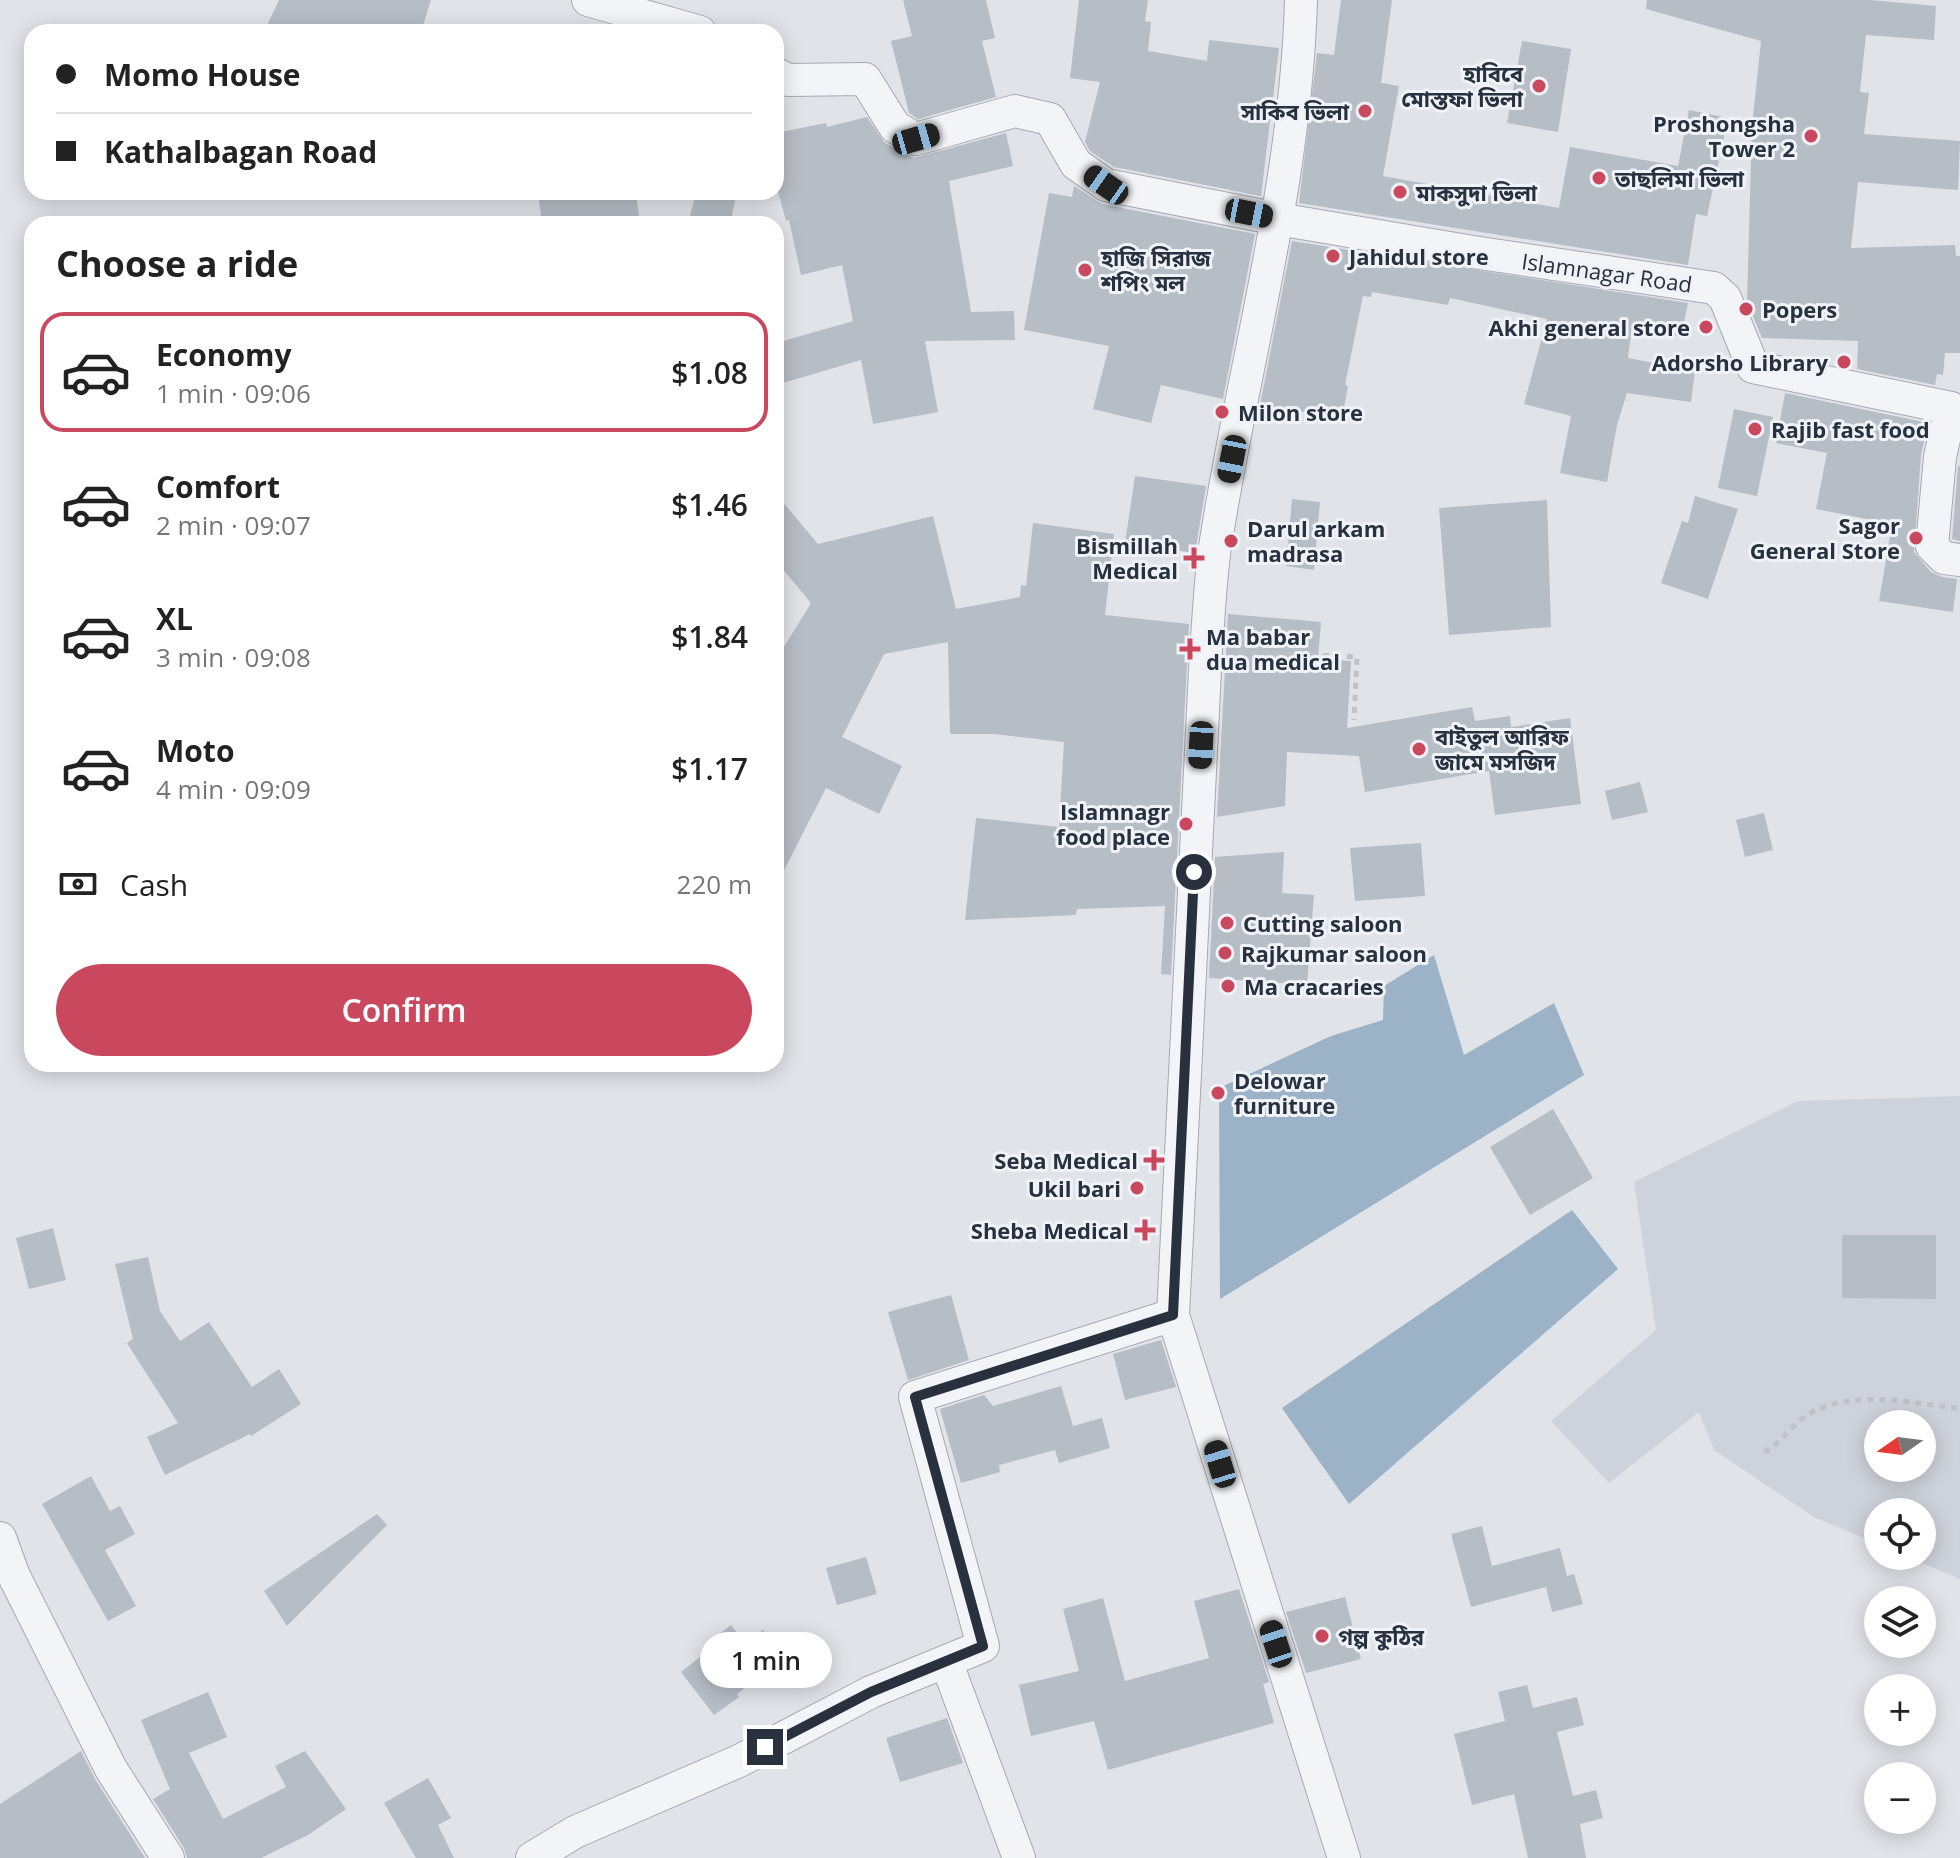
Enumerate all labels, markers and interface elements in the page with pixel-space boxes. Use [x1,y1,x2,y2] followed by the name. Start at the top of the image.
[104,54,301,95] text: Momo House
[1401,58,1524,113] place label: হাবিবে মোস্তফা ভিলা
[1530,77,1548,95] marker: হাবিবে মোস্তফা ভিলা
[1240,96,1350,126] place label: সাকিব ভিলা
[1356,102,1374,120] marker: সাকিব ভিলা
[1653,108,1795,163] place label: Proshongsha Tower 2
[890,121,942,157] car
[1802,127,1820,145] marker: Proshongsha Tower 2
[104,131,377,172] text: Kathalbagan Road
[1079,161,1133,209] car
[1614,163,1745,193] place label: তাছলিমা ভিলা
[1590,169,1608,187] marker: তাছলিমা ভিলা
[1415,177,1538,207] place label: মাকসুদা ভিলা
[1391,183,1409,201] marker: মাকসুদা ভিলা
[1223,197,1275,229] car
[56,239,298,288] text: Choose a ride
[1347,241,1489,271] place label: Jahidul store
[1100,242,1212,297] place label: হাজি সিরাজ শপিং মল
[1520,245,1694,299] street label: Islamnagar Road
[1324,247,1342,265] marker: Jahidul store
[1076,261,1094,279] marker: হাজি সিরাজ শপিং মল
[1762,294,1837,324] place label: Popers
[1737,300,1755,318] marker: Popers
[1489,312,1690,342] place label: Akhi general store
[1697,318,1715,336] marker: Akhi general store
[156,334,292,375] text: Economy
[60,336,132,408] icon: car
[1652,347,1828,377] place label: Adorsho Library
[671,352,748,393] text: $1.08
[1835,353,1853,371] marker: Adorsho Library
[156,375,311,411] text: 1 min · 09:06
[1238,397,1363,427] place label: Milon store
[1213,403,1231,421] marker: Milon store
[1771,414,1930,444] place label: Rajib fast food
[1746,420,1764,438] marker: Rajib fast food
[1216,433,1248,485] car
[156,466,280,507] text: Comfort
[60,468,132,540] icon: car
[671,484,748,525] text: $1.46
[156,507,311,543] text: 2 min · 09:07
[1750,510,1900,565] place label: Sagor General Store
[1247,513,1385,568] place label: Darul arkam madrasa
[1907,529,1925,547] marker: Sagor General Store
[1076,530,1178,585] place label: Bismillah Medical
[1222,532,1240,550] marker: Darul arkam madrasa
[1185,549,1203,567] marker: Bismillah Medical
[156,598,193,639] text: XL
[60,600,132,672] icon: car
[671,616,748,657] text: $1.84
[1206,621,1340,676] place label: Ma babar dua medical
[156,639,311,675] text: 3 min · 09:08
[1181,640,1199,658] marker: Ma babar dua medical
[1188,720,1214,770] car
[1434,721,1569,776] place label: বাইতুল আরিফ জামে মসজিদ
[156,730,234,771] text: Moto
[60,732,132,804] icon: car
[1410,740,1428,758] marker: বাইতুল আরিফ জামে মসজিদ
[671,748,748,789] text: $1.17
[156,771,311,807] text: 4 min · 09:09
[1056,796,1170,851] place label: Islamnagr food place
[1177,815,1195,833] marker: Islamnagr food place
[1176,854,1212,890] route start
[56,862,100,906] icon: cash
[120,864,188,905] text: Cash
[677,866,752,902] text: 220 m
[1243,908,1403,938] place label: Cutting saloon
[1218,914,1236,932] marker: Cutting saloon
[1241,938,1427,968] place label: Rajkumar saloon
[1216,944,1234,962] marker: Rajkumar saloon
[56,964,752,1056] button: Confirm
[1244,971,1384,1001] place label: Ma cracaries
[1219,977,1237,995] marker: Ma cracaries
[1234,1065,1335,1120] place label: Delowar furniture
[1209,1084,1227,1102] marker: Delowar furniture
[994,1145,1138,1175] place label: Seba Medical
[1145,1151,1163,1169] marker: Seba Medical
[1028,1173,1121,1203] place label: Ukil bari
[1128,1179,1146,1197] marker: Ukil bari
[971,1215,1129,1245] place label: Sheba Medical
[1136,1221,1154,1239] marker: Sheba Medical
[1864,1410,1936,1482] north arrow
[1864,1410,1936,1834] map controls
[1202,1438,1238,1490] car
[1864,1498,1936,1570] button: locate
[1864,1586,1936,1658] button: layers
[1257,1617,1295,1671] car
[1338,1621,1425,1651] place label: গল্প কুঠির
[1313,1627,1331,1645] marker: গল্প কুঠির
[699,1631,831,1687] callout: 1 min
[731,1642,801,1678] text: 1 min
[1864,1674,1936,1746] button: +
[747,1729,783,1765] route end
[1864,1762,1936,1834] button: −

